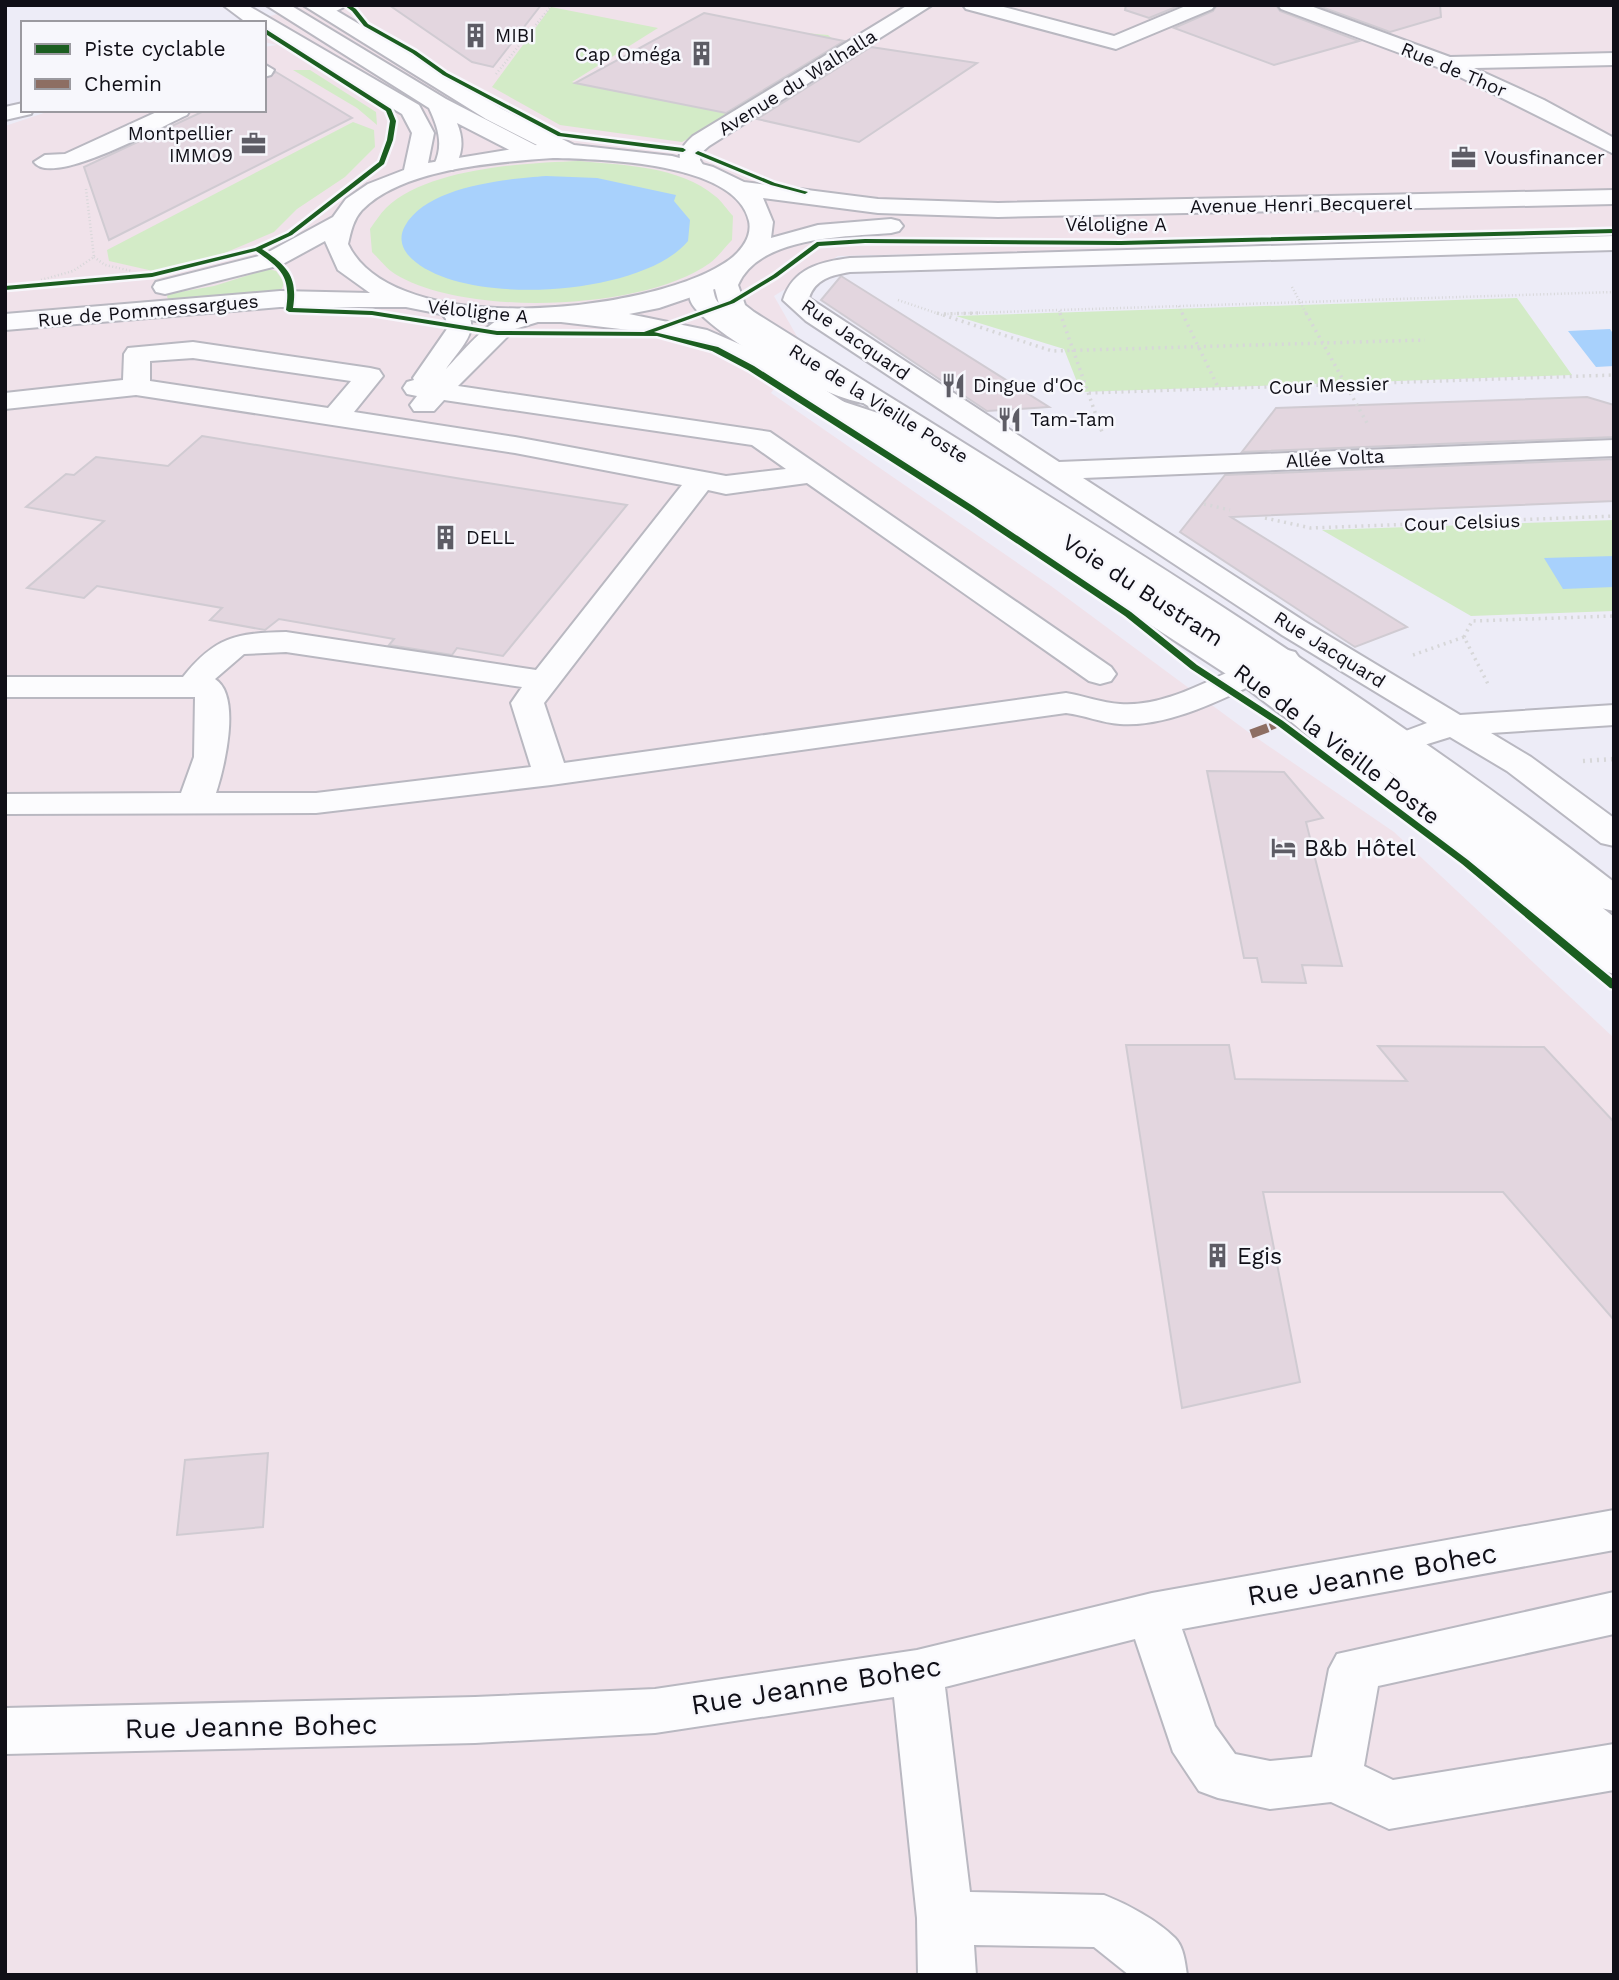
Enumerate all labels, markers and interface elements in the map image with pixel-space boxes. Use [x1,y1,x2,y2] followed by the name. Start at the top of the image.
[21,21,266,112] legend
[461,21,489,49] building icon: MIBI
[495,24,535,47] place label: MIBI
[714,24,881,140] street label: Avenue du Walhalla
[84,36,226,61] text: Piste cyclable
[1398,37,1510,102] street label: Rue de Thor
[687,40,715,68] building icon: Cap Oméga
[575,43,681,66] place label: Cap Oméga
[84,71,162,96] text: Chemin
[128,122,233,167] place label: Montpellier IMMO9
[239,130,267,158] office icon: Montpellier IMMO9
[1450,143,1478,171] office icon: Vousfinancer
[1484,146,1605,169] place label: Vousfinancer
[1190,191,1413,218] street label: Avenue Henri Becquerel
[1065,213,1167,236] street label: Véloligne A
[37,289,260,332] street label: Rue de Pommessargues
[797,294,914,385] street label: Rue Jacquard
[426,295,530,328] street label: Véloligne A
[785,339,973,468] street label: Rue de la Vieille Poste
[939,371,967,399] restaurant icon: Dingue d'Oc
[1268,372,1390,399] street label: Cour Messier
[973,374,1084,397] place label: Dingue d'Oc
[996,405,1024,433] restaurant icon: Tam-Tam
[1030,408,1115,431] place label: Tam-Tam
[1285,444,1385,473] street label: Allée Volta
[1403,509,1521,536] street label: Cour Celsius
[432,523,460,551] building icon: DELL
[466,526,515,549] place label: DELL
[1057,528,1228,652] street label: Voie du Bustram
[1270,606,1390,693] street label: Rue Jacquard
[1228,658,1445,831] street label: Rue de la Vieille Poste
[1270,834,1298,862] hotel icon: B&b Hôtel
[1304,835,1416,862] place label: B&b Hôtel
[1203,1242,1231,1270] building icon: Egis
[1237,1243,1282,1270] place label: Egis
[1245,1536,1499,1613] street label: Rue Jeanne Bohec
[689,1649,944,1722] street label: Rue Jeanne Bohec
[124,1708,378,1745] street label: Rue Jeanne Bohec

